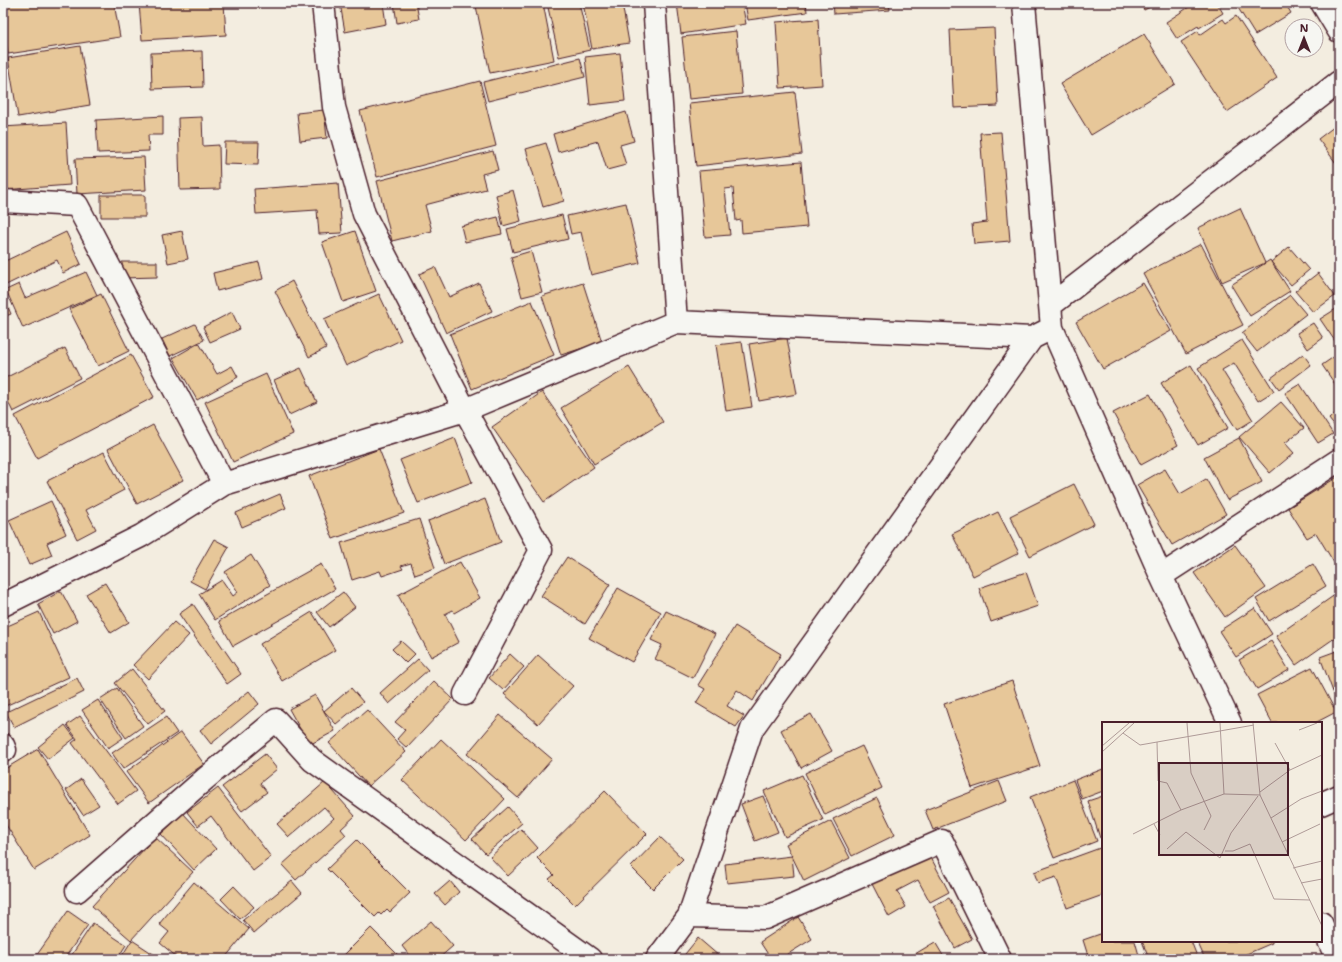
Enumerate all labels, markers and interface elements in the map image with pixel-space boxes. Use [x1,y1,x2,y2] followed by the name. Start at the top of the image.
[1284,18,1324,58] north arrow
[1300,21,1309,36] text: N
[1102,722,1322,942] inset map

